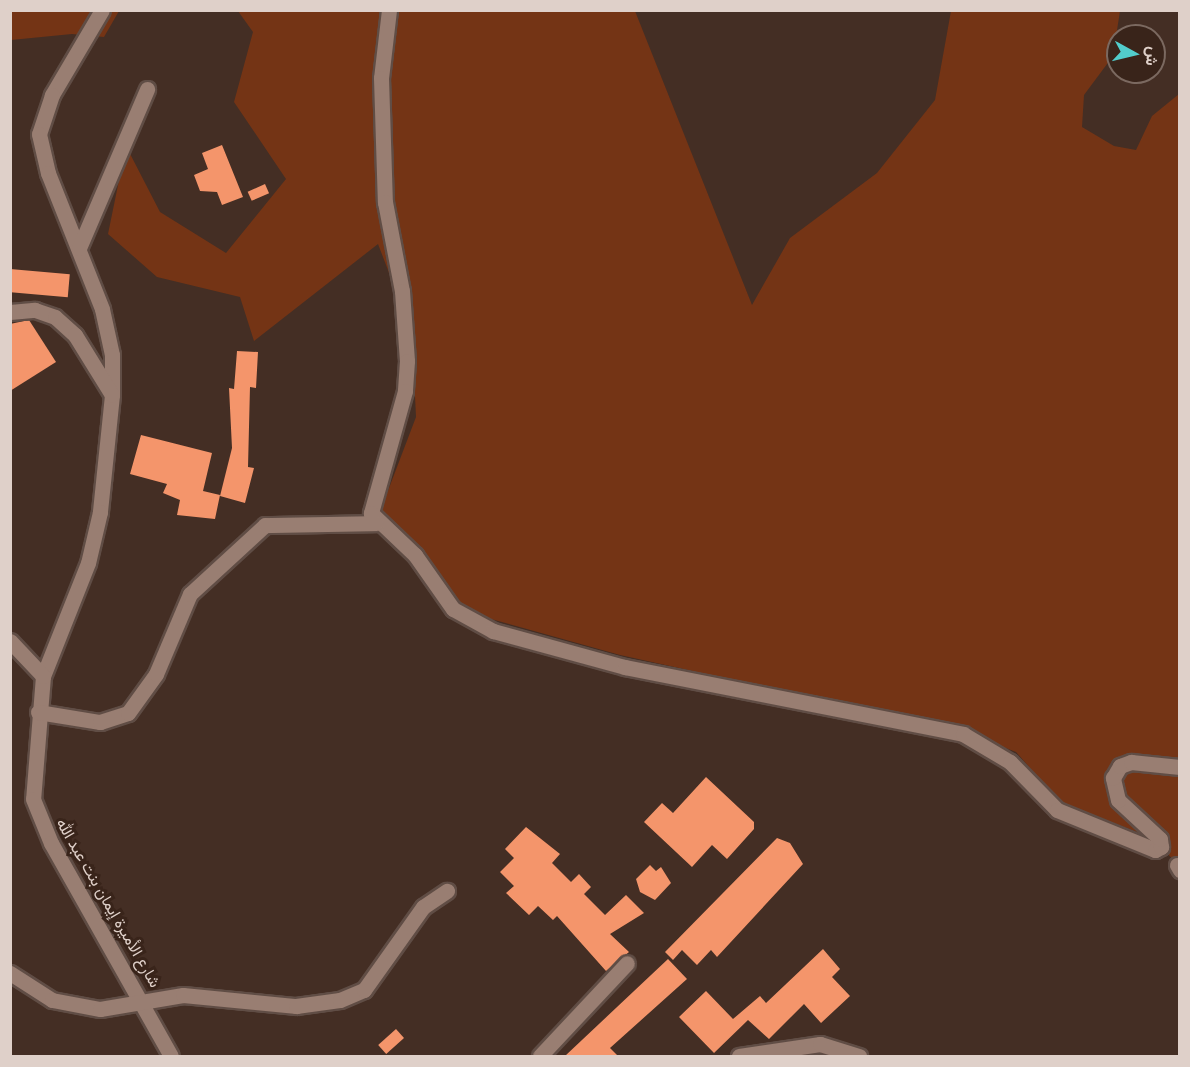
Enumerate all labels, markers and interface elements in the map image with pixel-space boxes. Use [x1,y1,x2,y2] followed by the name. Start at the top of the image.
[1106,24,1166,84] north arrow
[1142,45,1163,67] text: ش
[52,815,164,991] street label: شارع الأميرة إيمان بنت عبد الله

